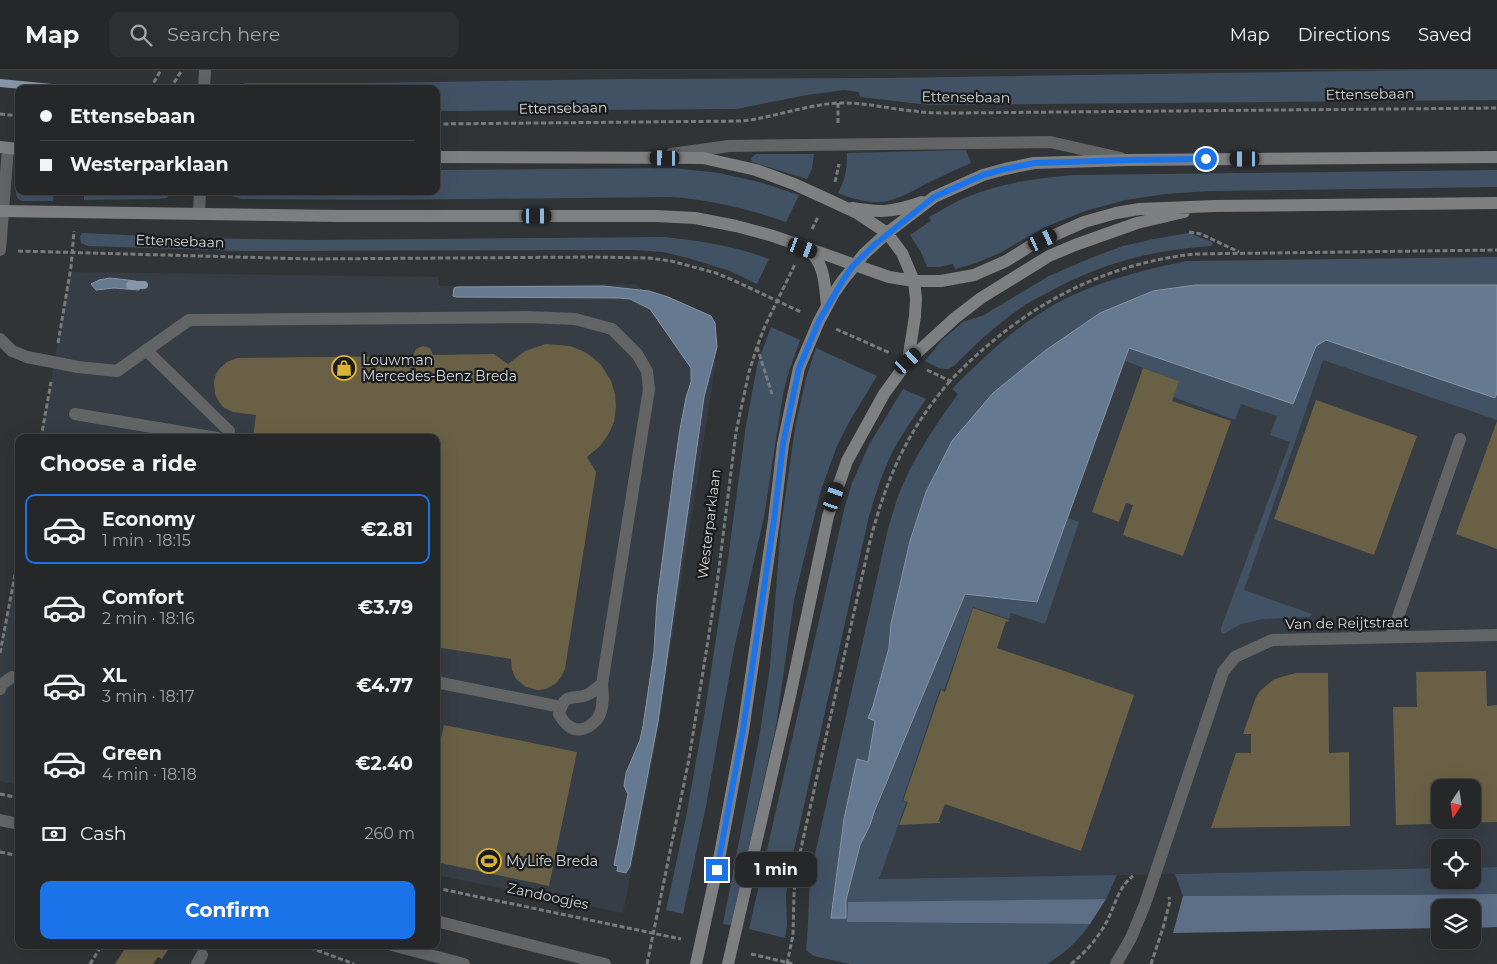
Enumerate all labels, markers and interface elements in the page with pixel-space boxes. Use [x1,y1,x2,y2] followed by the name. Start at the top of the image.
[109,12,459,57] search box
[25,20,79,49] text: Map
[127,21,155,49] icon: search
[167,23,280,46] text: Search here
[1230,24,1270,46] text: Map
[1298,24,1390,46] text: Directions
[1418,24,1472,46] text: Saved
[1325,84,1415,104] street label: Ettensebaan
[921,87,1011,107] street label: Ettensebaan
[518,98,608,118] street label: Ettensebaan
[70,105,195,128] text: Ettensebaan
[1195,148,1217,170] route start
[649,150,680,166] car
[1230,152,1260,167] car
[70,153,229,176] text: Westerparklaan
[522,209,552,224] car
[1026,227,1059,253] car
[135,230,225,252] street label: Ettensebaan
[786,236,819,260] car
[891,345,924,377] car
[362,351,517,385] place label: Louwman Mercedes-Benz Breda
[331,355,357,381] shop icon: Louwman Mercedes-Benz Breda
[40,450,197,477] text: Choose a ride
[693,468,725,580] street label: Westerparklaan
[822,480,845,514] car
[42,507,87,552] icon: car
[102,508,195,531] text: Economy
[361,518,413,541] text: €2.81
[102,531,191,550] text: 1 min · 18:15
[42,585,87,630] icon: car
[102,586,184,609] text: Comfort
[358,596,413,619] text: €3.79
[102,609,195,628] text: 2 min · 18:16
[1285,613,1409,633] street label: Van de Reijtstraat
[42,663,87,708] icon: car
[102,664,127,687] text: XL
[356,674,413,697] text: €4.77
[102,687,194,706] text: 3 min · 18:17
[42,741,87,786] icon: car
[102,742,162,765] text: Green
[355,752,413,775] text: €2.40
[102,765,197,784] text: 4 min · 18:18
[1431,779,1481,829] north arrow
[1431,779,1481,949] map controls
[40,820,68,848] icon: cash
[80,822,127,845] text: Cash
[364,824,415,843] text: 260 m
[1431,839,1481,889] button: locate
[476,848,502,874] sports icon: MyLife Breda
[506,852,598,870] place label: MyLife Breda
[734,852,817,888] callout: 1 min
[706,859,728,881] route end
[754,860,798,879] text: 1 min
[506,879,590,913] street label: Zandoogjes
[40,881,415,939] button: Confirm
[1431,899,1481,949] button: layers

